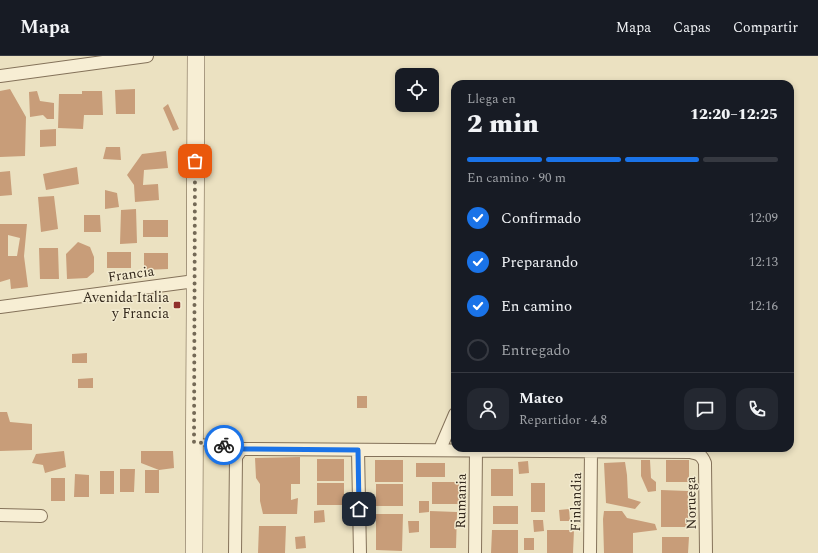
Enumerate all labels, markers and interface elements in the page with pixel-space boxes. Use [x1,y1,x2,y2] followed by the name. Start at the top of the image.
[20,13,70,42] text: Mapa
[616,17,651,38] text: Mapa
[673,17,711,38] text: Capas
[733,17,798,38] text: Compartir
[395,68,439,112] map controls
[395,68,439,112] button: locate
[467,89,516,109] text: Llega en
[690,103,778,126] text: 12:20–12:25
[467,104,539,144] text: 2 min
[178,144,212,178] pin
[184,150,206,172] icon: bag
[467,168,566,188] text: En camino · 90 m
[467,207,489,229] icon: check
[501,207,581,230] text: Confirmado
[749,208,778,228] text: 12:09
[467,251,489,273] icon: check
[501,251,578,274] text: Preparando
[749,252,778,272] text: 12:13
[106,260,156,288] street label: Francia
[82,287,169,324] place label: Avenida Italia y Francia
[467,295,489,317] icon: check
[501,295,572,318] text: En camino
[749,296,778,316] text: 12:16
[172,300,182,310] marker: Avenida Italia y Francia
[501,339,570,362] text: Entregado
[519,387,563,410] text: Mateo
[467,388,509,430] button: person
[684,388,726,430] button: chat
[736,388,778,430] button: phone
[519,410,607,430] text: Repartidor · 4.8
[204,425,244,465] courier
[213,434,235,456] icon: bike
[565,472,587,532] street label: Finlandia
[450,473,472,529] street label: Rumania
[680,476,702,530] street label: Noruega
[342,492,376,526] pin
[348,498,370,520] icon: home

